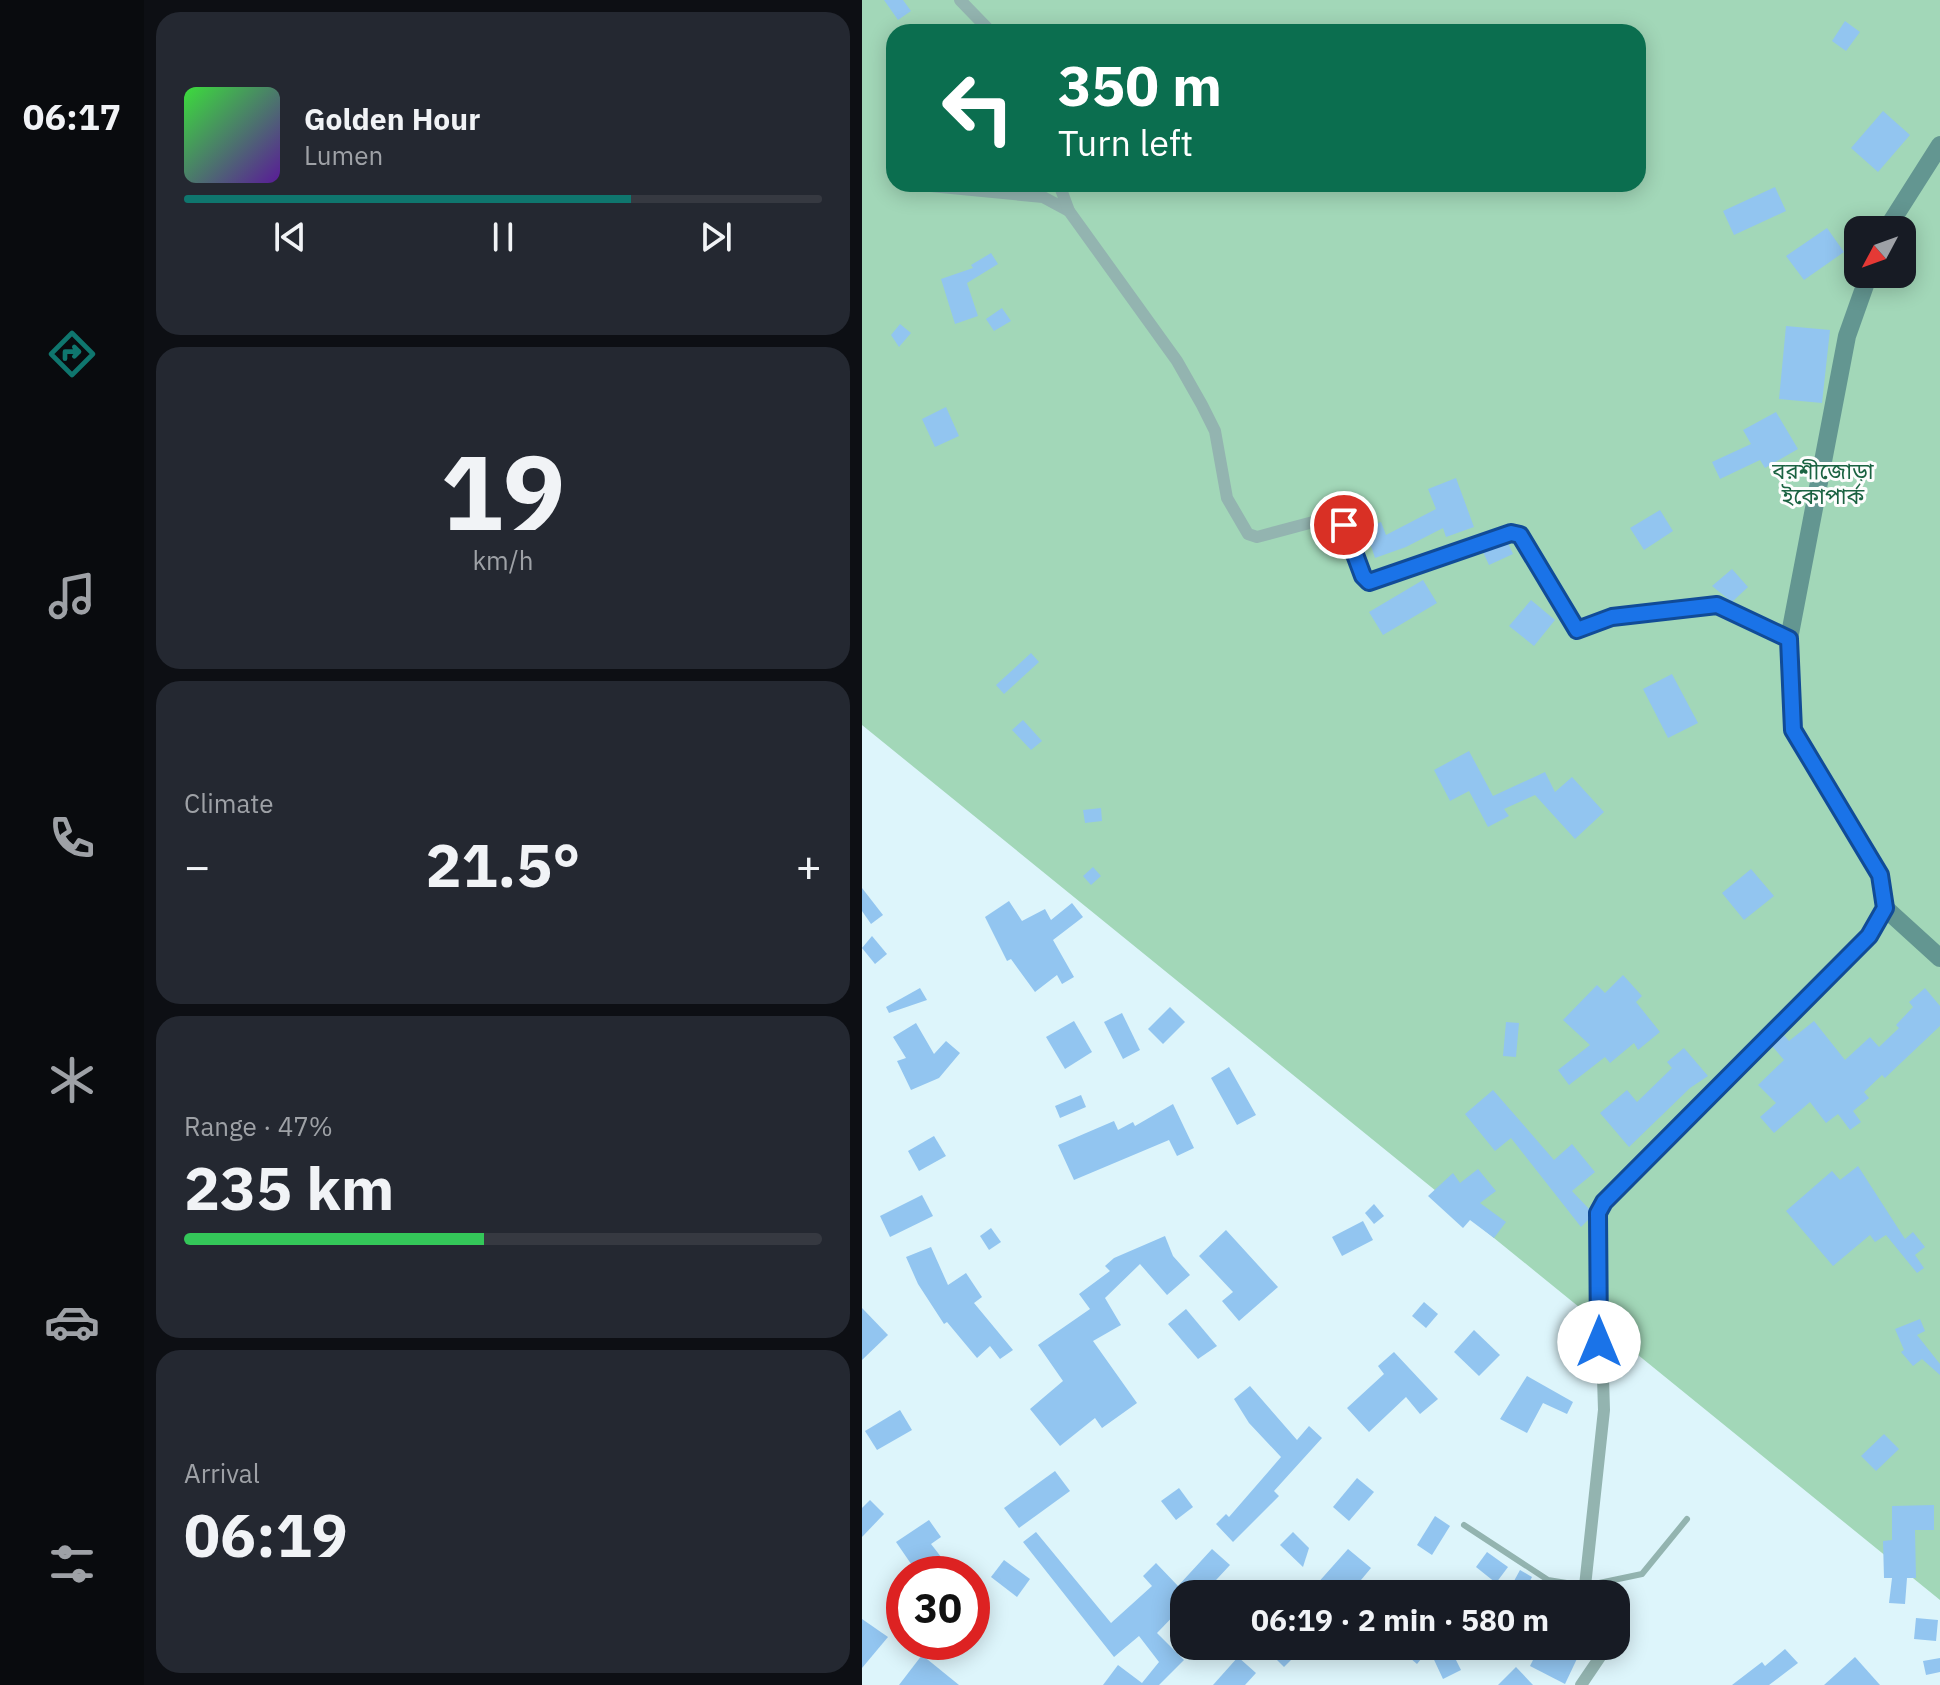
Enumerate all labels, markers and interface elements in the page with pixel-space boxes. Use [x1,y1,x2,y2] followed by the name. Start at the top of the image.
[1058,49,1222,121] text: 350 m
[926,56,1030,160] icon: left
[23,93,121,140] text: 06:17
[304,99,480,138] text: Golden Hour
[1058,119,1193,166] text: Turn left
[304,138,383,172] text: Lumen
[268,215,312,259] icon: previous
[481,215,525,259] icon: pause
[694,215,738,259] icon: next
[1844,216,1916,288] north arrow
[1844,216,1916,288] map controls
[44,326,100,382] icon: directions
[441,423,565,559] text: 19
[1771,456,1875,510] park label: বরশীজোড়া ইকোপার্ক
[1310,491,1378,559] pin
[1322,503,1366,547] icon: arrive
[472,543,534,577] text: km/h
[44,568,100,624] icon: music
[184,786,274,820] text: Climate
[44,810,100,866] icon: phone
[426,825,580,904] text: 21.5°
[184,837,210,894] text: −
[796,837,822,894] text: +
[44,1052,100,1108] icon: climate
[184,1109,333,1143] text: Range · 47%
[184,1148,394,1227] text: 235 km
[44,1294,100,1350] icon: car
[1557,1300,1641,1384] position arrow
[184,1456,260,1490] text: Arrival
[184,1495,348,1574] text: 06:19
[44,1536,100,1592] icon: filters
[886,1556,990,1660] speed limit sign: 30
[1251,1600,1549,1639] text: 06:19 · 2 min · 580 m

